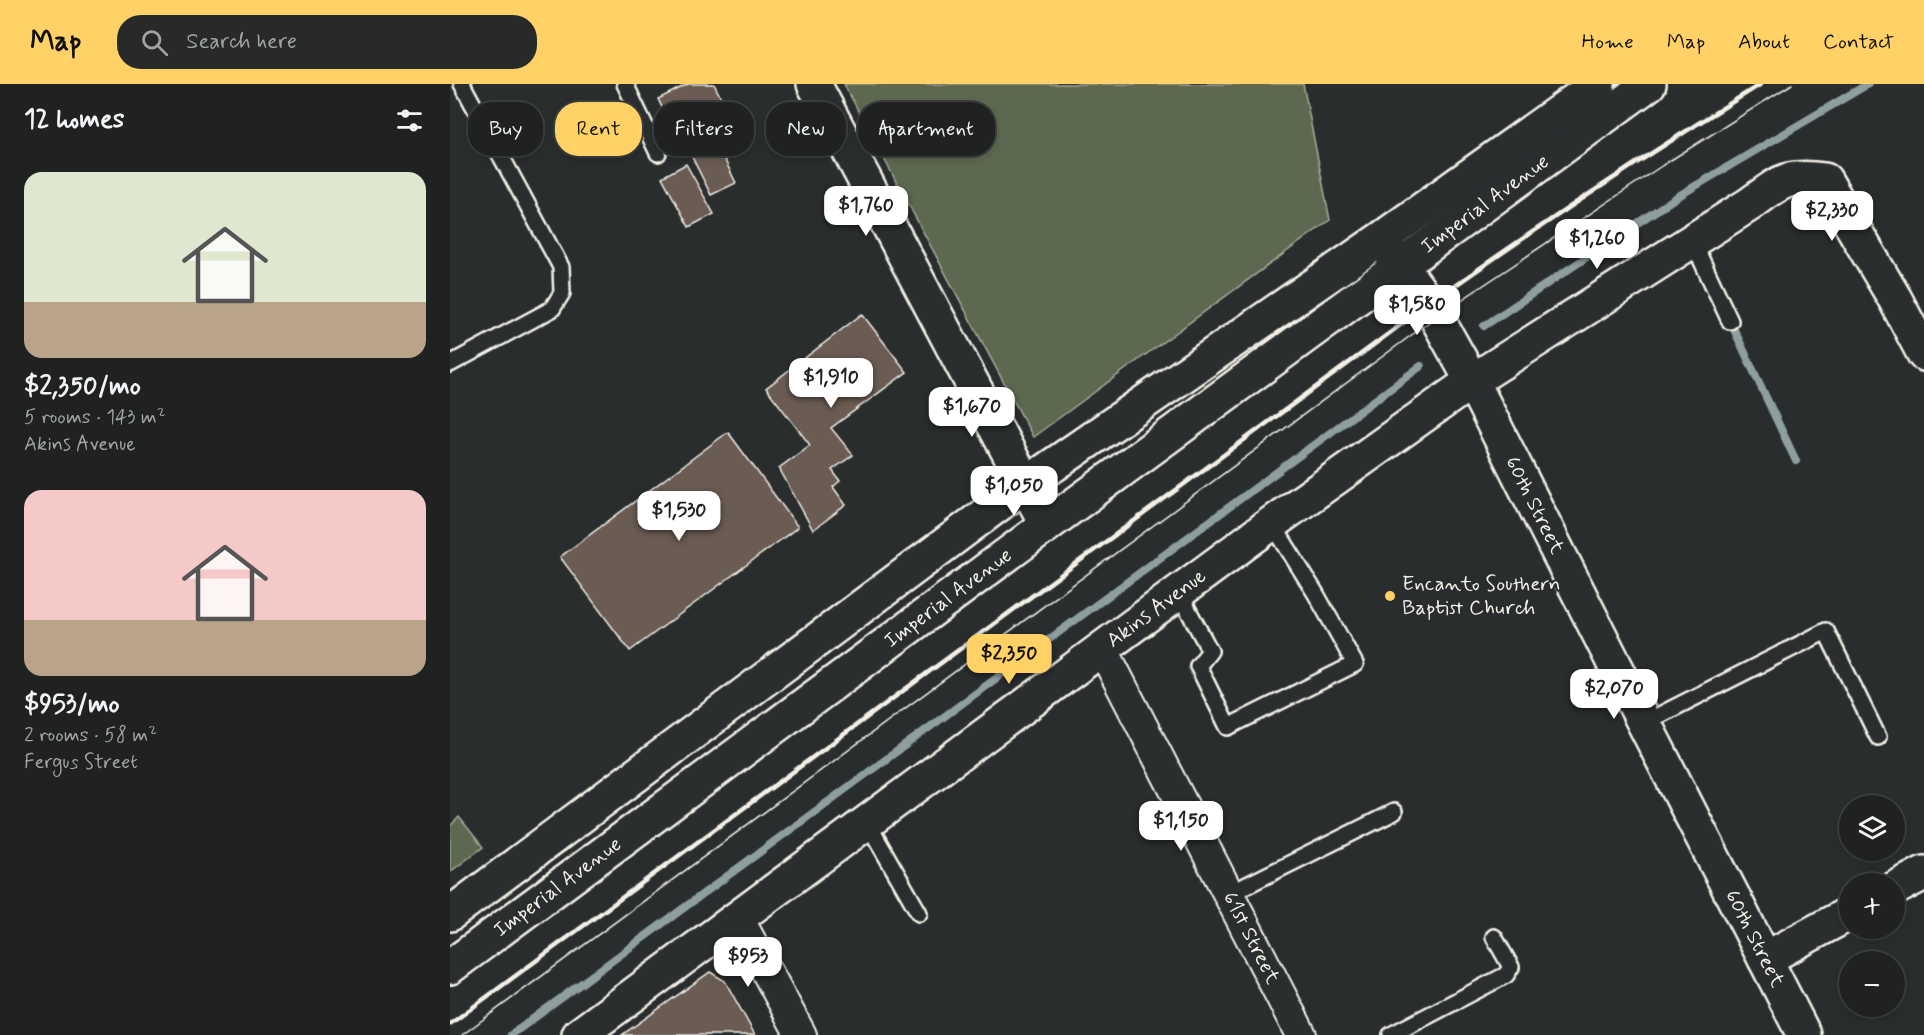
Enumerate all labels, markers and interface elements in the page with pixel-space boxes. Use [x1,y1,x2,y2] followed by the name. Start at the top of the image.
[117,15,537,69] search box
[30,24,81,61] text: Map
[138,26,171,59] icon: search
[186,28,297,56] text: Search here
[1582,28,1634,56] text: Home
[1667,28,1705,56] text: Map
[1738,28,1790,56] text: About
[1823,28,1894,56] text: Contact
[468,102,543,156] chip: Buy
[555,102,642,156] chip: Rent
[654,102,754,156] chip: Filters
[766,102,846,156] chip: New
[858,102,995,156] chip: Apartment
[24,103,124,137] text: 12 homes
[393,104,426,137] icon: filters
[1415,148,1555,260] street label: Imperial Avenue
[817,186,915,237] pin: $1,760
[1783,191,1881,242] pin: $2,330
[838,192,894,219] text: $1,760
[1805,197,1859,224] text: $2,330
[171,211,279,319] icon: home
[1548,219,1646,270] pin: $1,260
[1569,225,1625,252] text: $1,260
[1368,285,1466,336] pin: $1,580
[1388,291,1446,318] text: $1,580
[782,358,880,409] pin: $1,910
[803,364,859,391] text: $1,910
[24,370,141,404] text: $2,350/mo
[923,387,1021,438] pin: $1,670
[943,393,1001,420] text: $1,670
[24,404,166,431] text: 5 rooms · 143 m²
[24,431,136,458] text: Akins Avenue
[1498,451,1571,560] street label: 60th Street
[965,466,1063,517] pin: $1,050
[985,472,1043,499] text: $1,050
[630,491,728,542] pin: $1,530
[651,497,707,524] text: $1,530
[171,529,279,637] icon: home
[879,541,1018,655] street label: Imperial Avenue
[1101,562,1212,654] street label: Akins Avenue
[1402,570,1561,622] place label: Encanto Southern Baptist Church
[1383,589,1397,603] marker: Encanto Southern Baptist Church
[960,634,1058,685] pin: $2,350
[981,640,1037,667] text: $2,350
[1565,669,1663,720] pin: $2,070
[1584,675,1644,702] text: $2,070
[24,688,120,722] text: $953/mo
[24,722,157,749] text: 2 rooms · 58 m²
[24,749,138,776] text: Fergus Street
[1839,795,1905,1017] map controls
[1839,795,1905,861] button: layers
[1132,801,1230,852] pin: $1,150
[1153,807,1209,834] text: $1,150
[488,831,627,944] street label: Imperial Avenue
[1839,873,1905,939] button: +
[1718,885,1792,993] street label: 60th Street
[1216,887,1287,989] street label: 61st Street
[712,937,784,988] pin: $953
[728,943,768,970] text: $953
[1839,951,1905,1017] button: −

